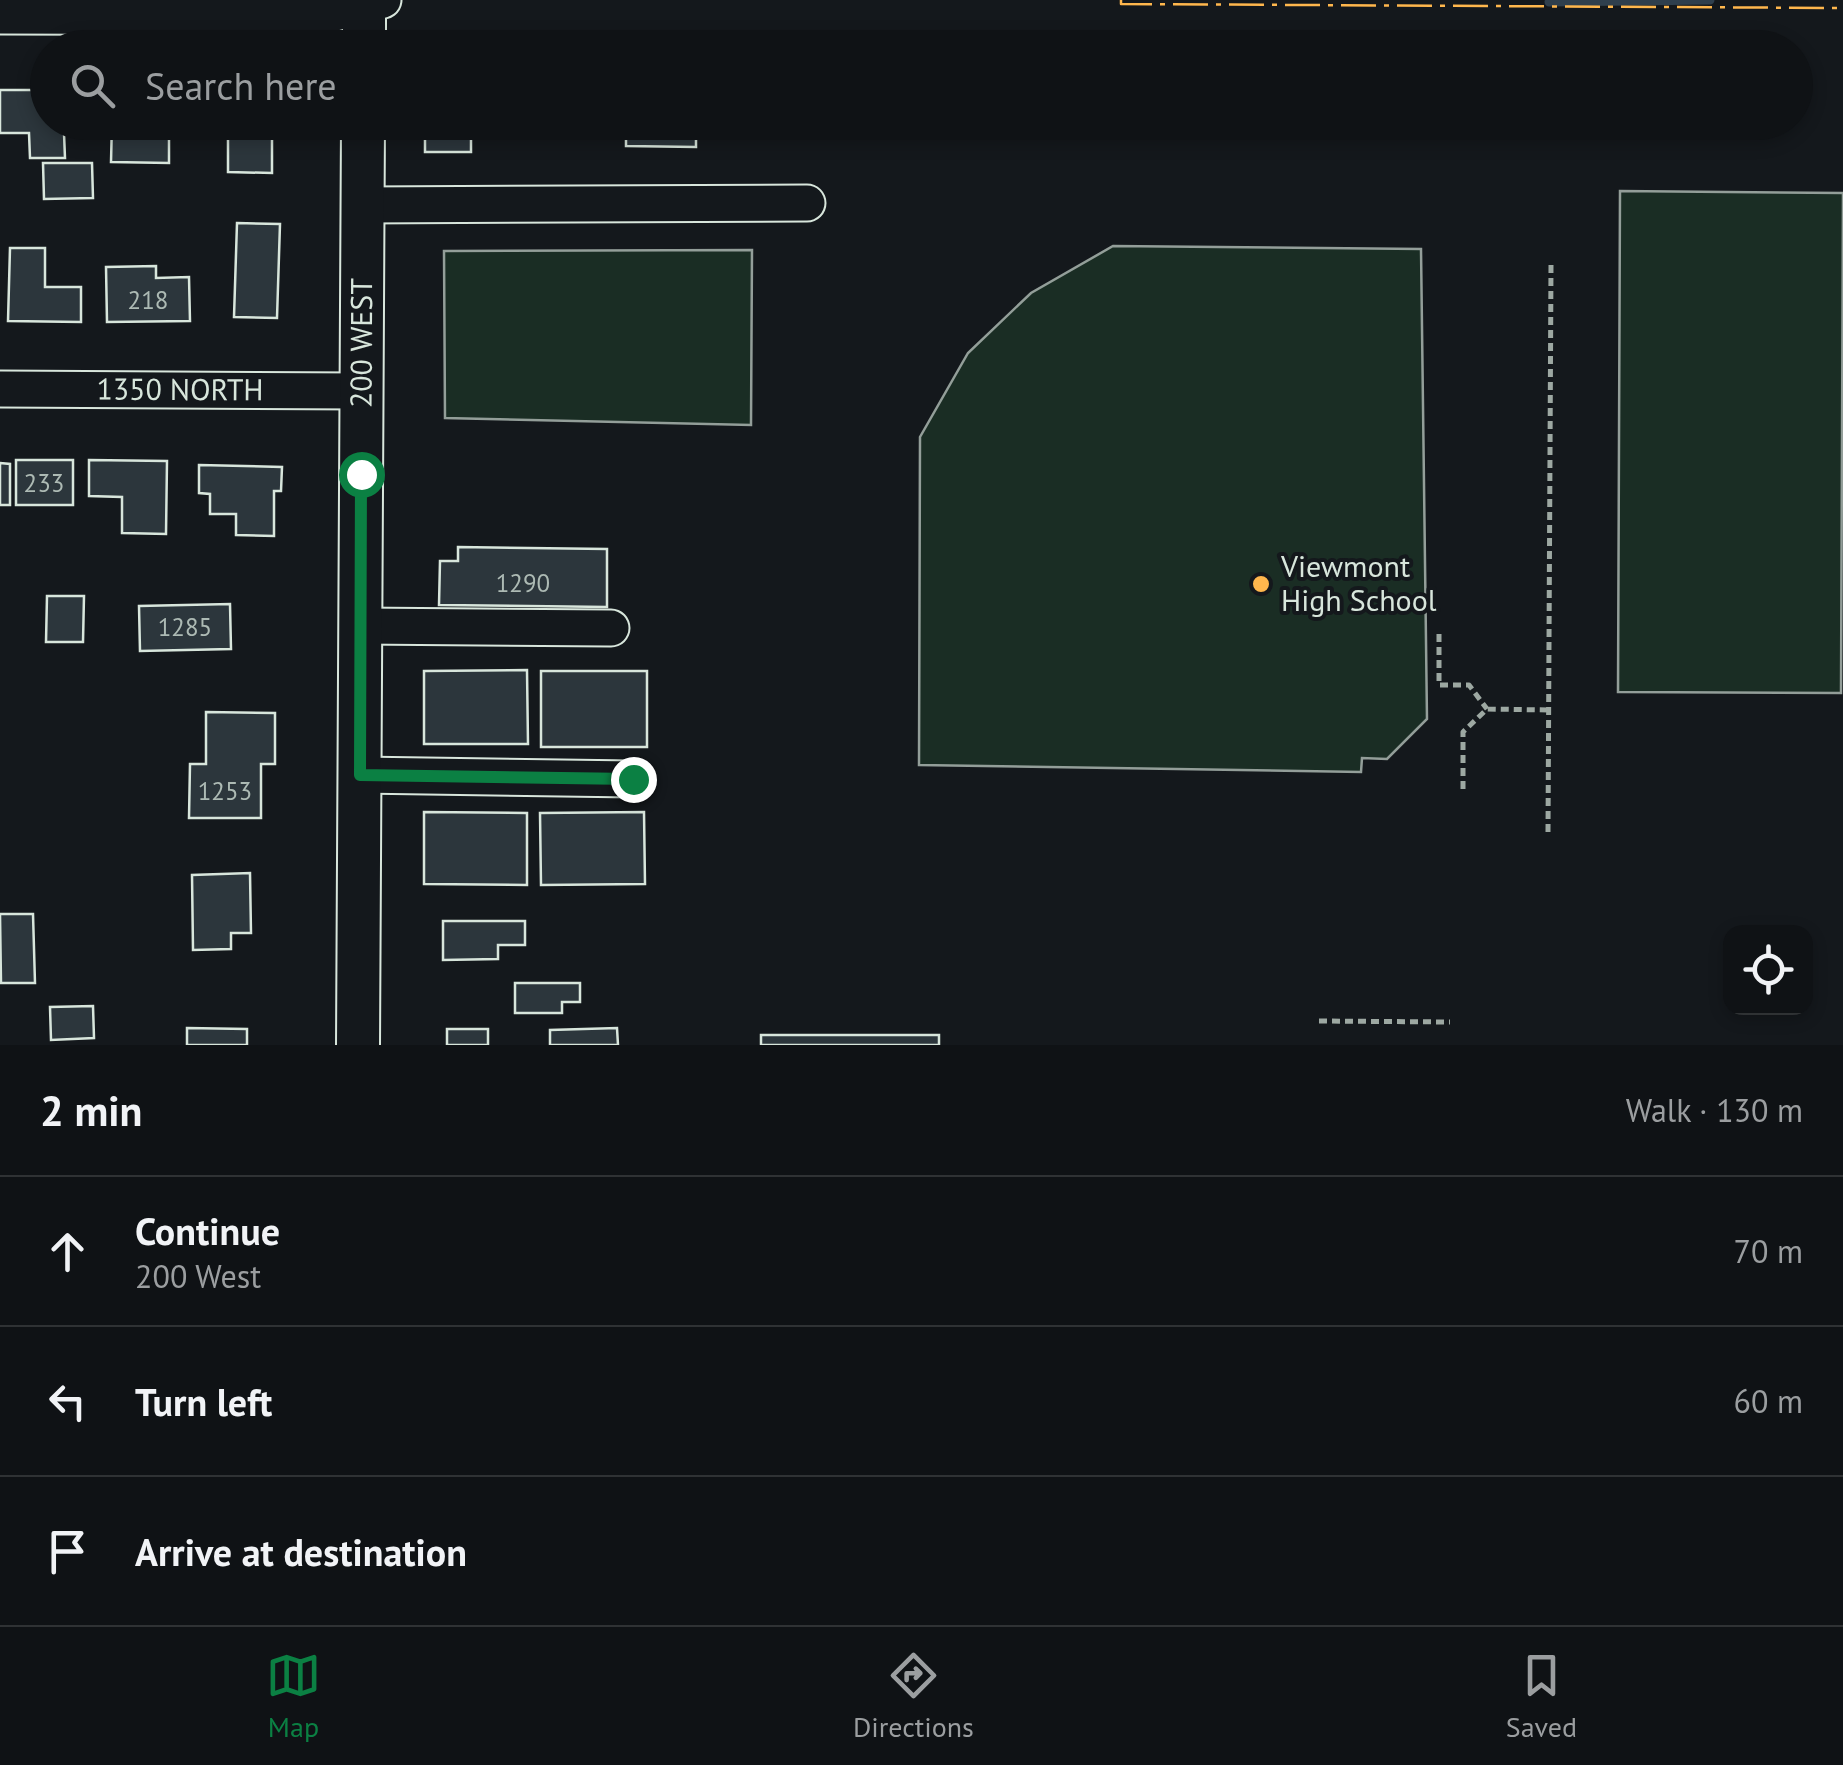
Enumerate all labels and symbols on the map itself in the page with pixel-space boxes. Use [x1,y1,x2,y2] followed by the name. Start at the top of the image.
[340,278,380,408] street label: 200 WEST
[128,284,168,316] house number: 218
[96,369,264,408] street label: 1350 NORTH
[339,452,385,498] route start
[24,467,64,499] house number: 233
[1280,546,1437,619] place label: Viewmont High School
[496,567,550,599] house number: 1290
[1250,573,1272,595] marker: Viewmont High School
[158,611,212,643] house number: 1285
[611,757,657,803] route end
[198,775,252,807] house number: 1253

